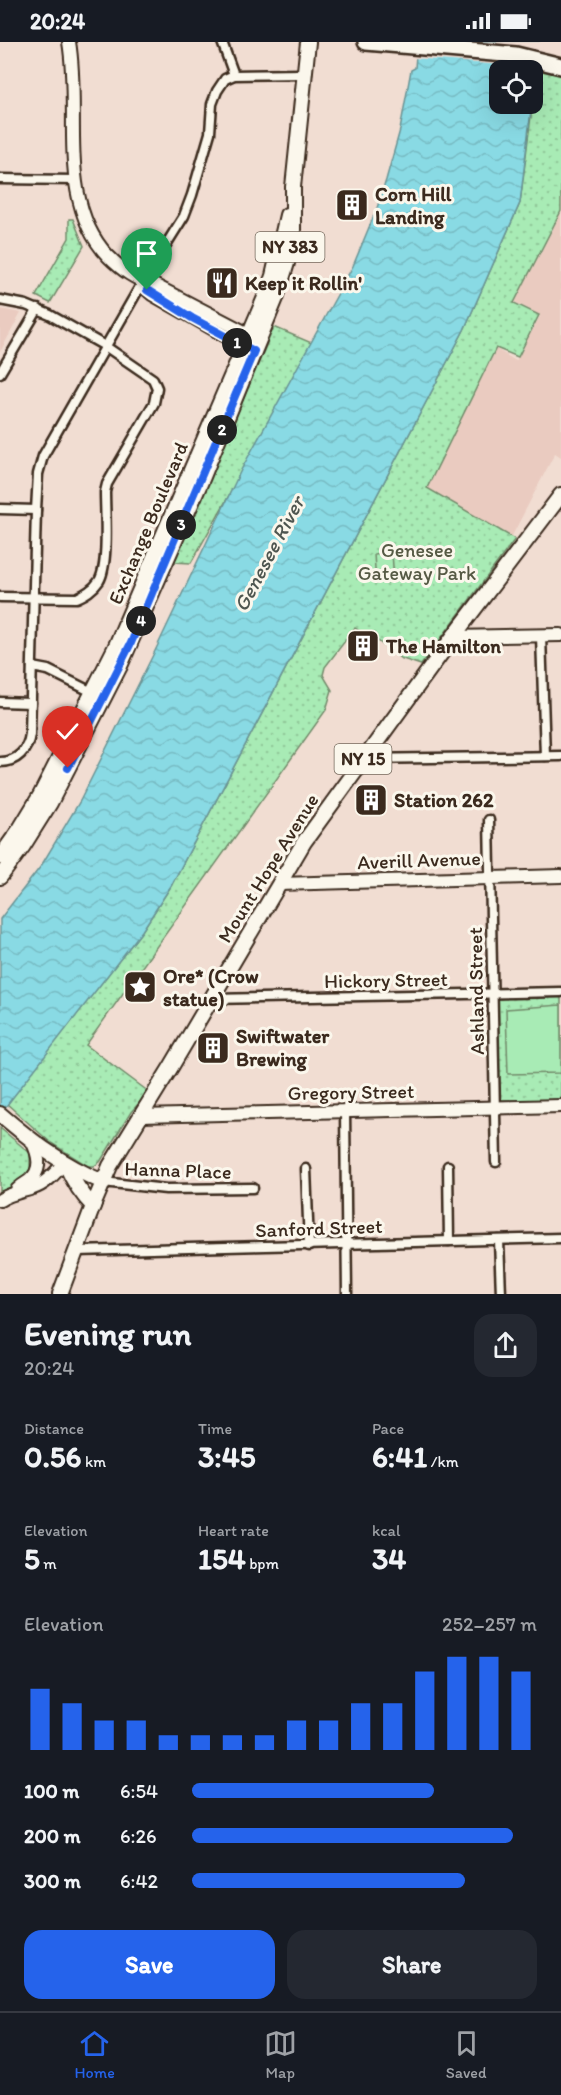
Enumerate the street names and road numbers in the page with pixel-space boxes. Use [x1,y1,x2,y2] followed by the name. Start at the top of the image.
[256,232,324,262] road number: NY 383
[103,438,193,608] street label: Exchange Boulevard
[334,744,392,774] road number: NY 15
[212,789,324,947] street label: Mount Hope Avenue
[357,846,481,874] street label: Averill Avenue
[463,926,489,1055] street label: Ashland Street
[324,967,448,993] street label: Hickory Street
[287,1079,415,1105] street label: Gregory Street
[124,1156,232,1184] street label: Hanna Place
[255,1214,383,1242] street label: Sanford Street

